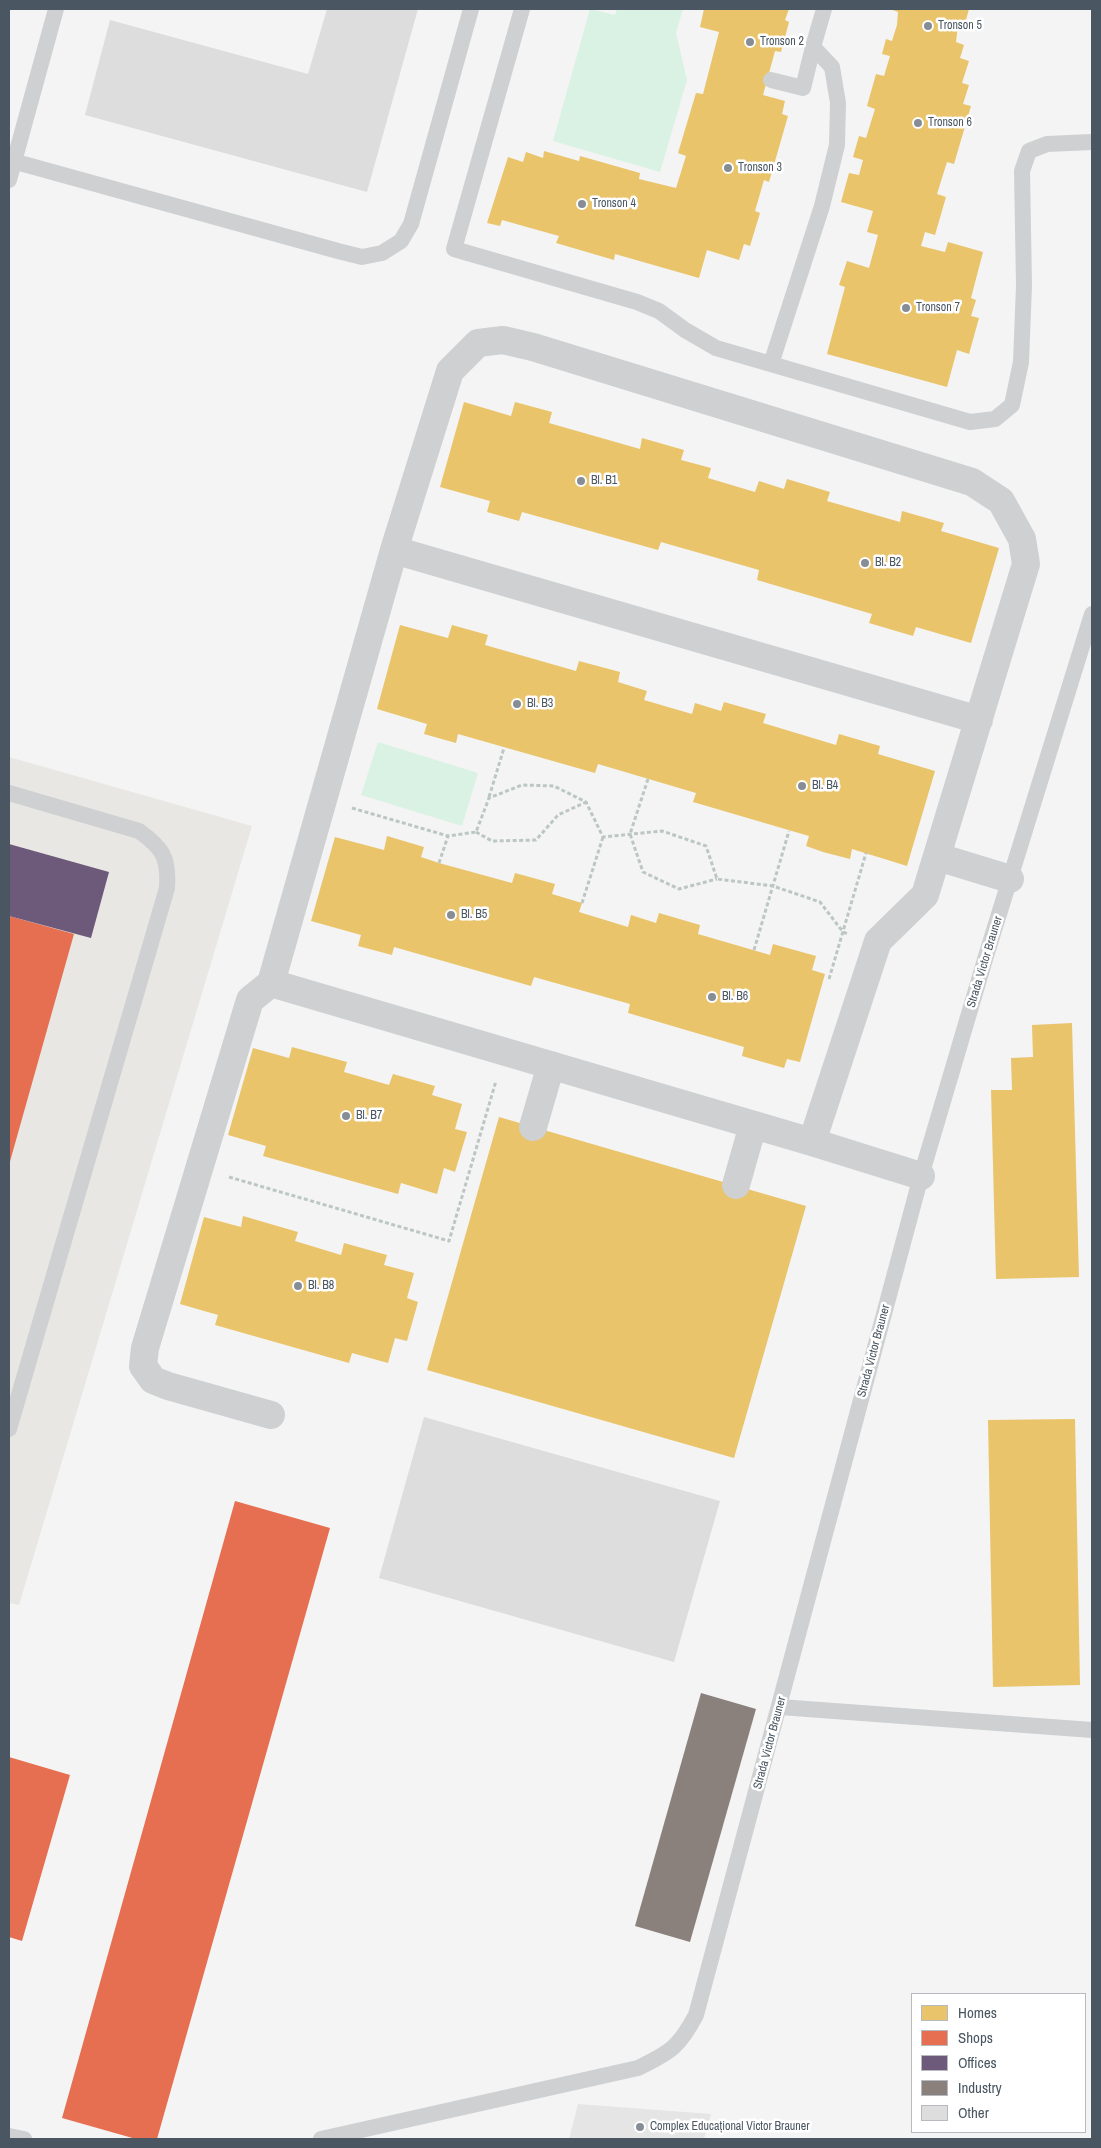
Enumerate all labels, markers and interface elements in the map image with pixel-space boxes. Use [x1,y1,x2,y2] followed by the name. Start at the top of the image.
[938,19,982,33] place label: Tronson 5
[922,20,934,32] marker: Tronson 5
[760,35,804,49] place label: Tronson 2
[744,36,756,48] marker: Tronson 2
[928,116,972,130] place label: Tronson 6
[912,117,924,129] marker: Tronson 6
[738,161,782,175] place label: Tronson 3
[722,162,734,174] marker: Tronson 3
[592,197,636,211] place label: Tronson 4
[576,198,588,210] marker: Tronson 4
[916,301,960,315] place label: Tronson 7
[900,302,912,314] marker: Tronson 7
[591,474,617,488] place label: Bl. B1
[575,475,587,487] marker: Bl. B1
[875,556,901,570] place label: Bl. B2
[859,557,871,569] marker: Bl. B2
[527,697,553,711] place label: Bl. B3
[511,698,523,710] marker: Bl. B3
[812,779,838,793] place label: Bl. B4
[796,780,808,792] marker: Bl. B4
[461,908,487,922] place label: Bl. B5
[445,909,457,921] marker: Bl. B5
[964,914,1006,1010] street label: Strada Victor Brauner
[722,990,748,1004] place label: Bl. B6
[706,991,718,1003] marker: Bl. B6
[356,1109,382,1123] place label: Bl. B7
[340,1110,352,1122] marker: Bl. B7
[308,1279,334,1293] place label: Bl. B8
[292,1280,304,1292] marker: Bl. B8
[855,1303,893,1399] street label: Strada Victor Brauner
[751,1695,789,1791] street label: Strada Victor Brauner
[911,1993,1086,2133] legend
[958,2002,997,2023] text: Homes
[958,2027,993,2048] text: Shops
[958,2052,997,2073] text: Offices
[958,2077,1002,2098] text: Industry
[958,2102,989,2123] text: Other
[650,2120,810,2134] place label: Complex Educațional Victor Brauner
[634,2121,646,2133] marker: Complex Educațional Victor Brauner

